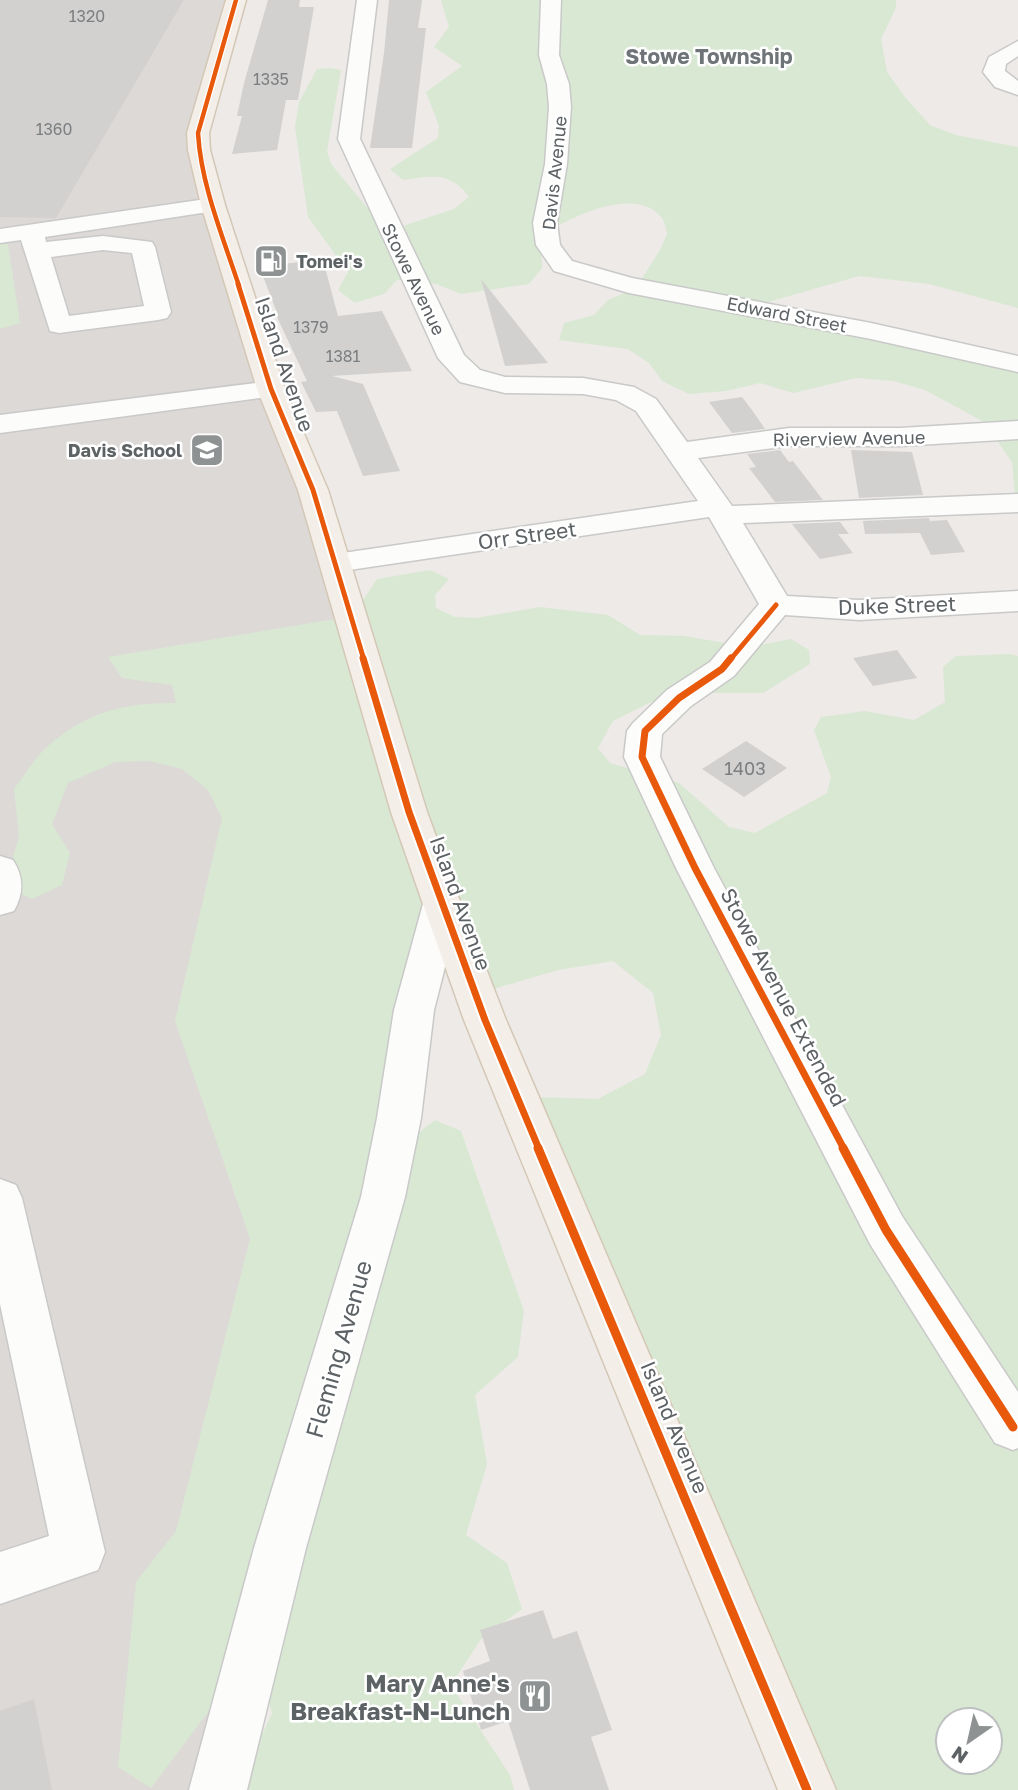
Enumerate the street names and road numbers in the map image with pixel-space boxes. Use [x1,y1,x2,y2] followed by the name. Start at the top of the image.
[537,115,571,231] street label: Davis Avenue
[377,219,451,339] street label: Stowe Avenue
[725,292,849,336] street label: Edward Street
[250,293,320,435] street label: Island Avenue
[773,426,925,450] street label: Riverview Avenue
[476,515,578,555] street label: Orr Street
[837,590,957,620] street label: Duke Street
[425,832,497,974] street label: Island Avenue
[715,883,853,1111] street label: Stowe Avenue Extended
[299,1257,377,1441] street label: Fleming Avenue
[635,1357,715,1497] street label: Island Avenue

